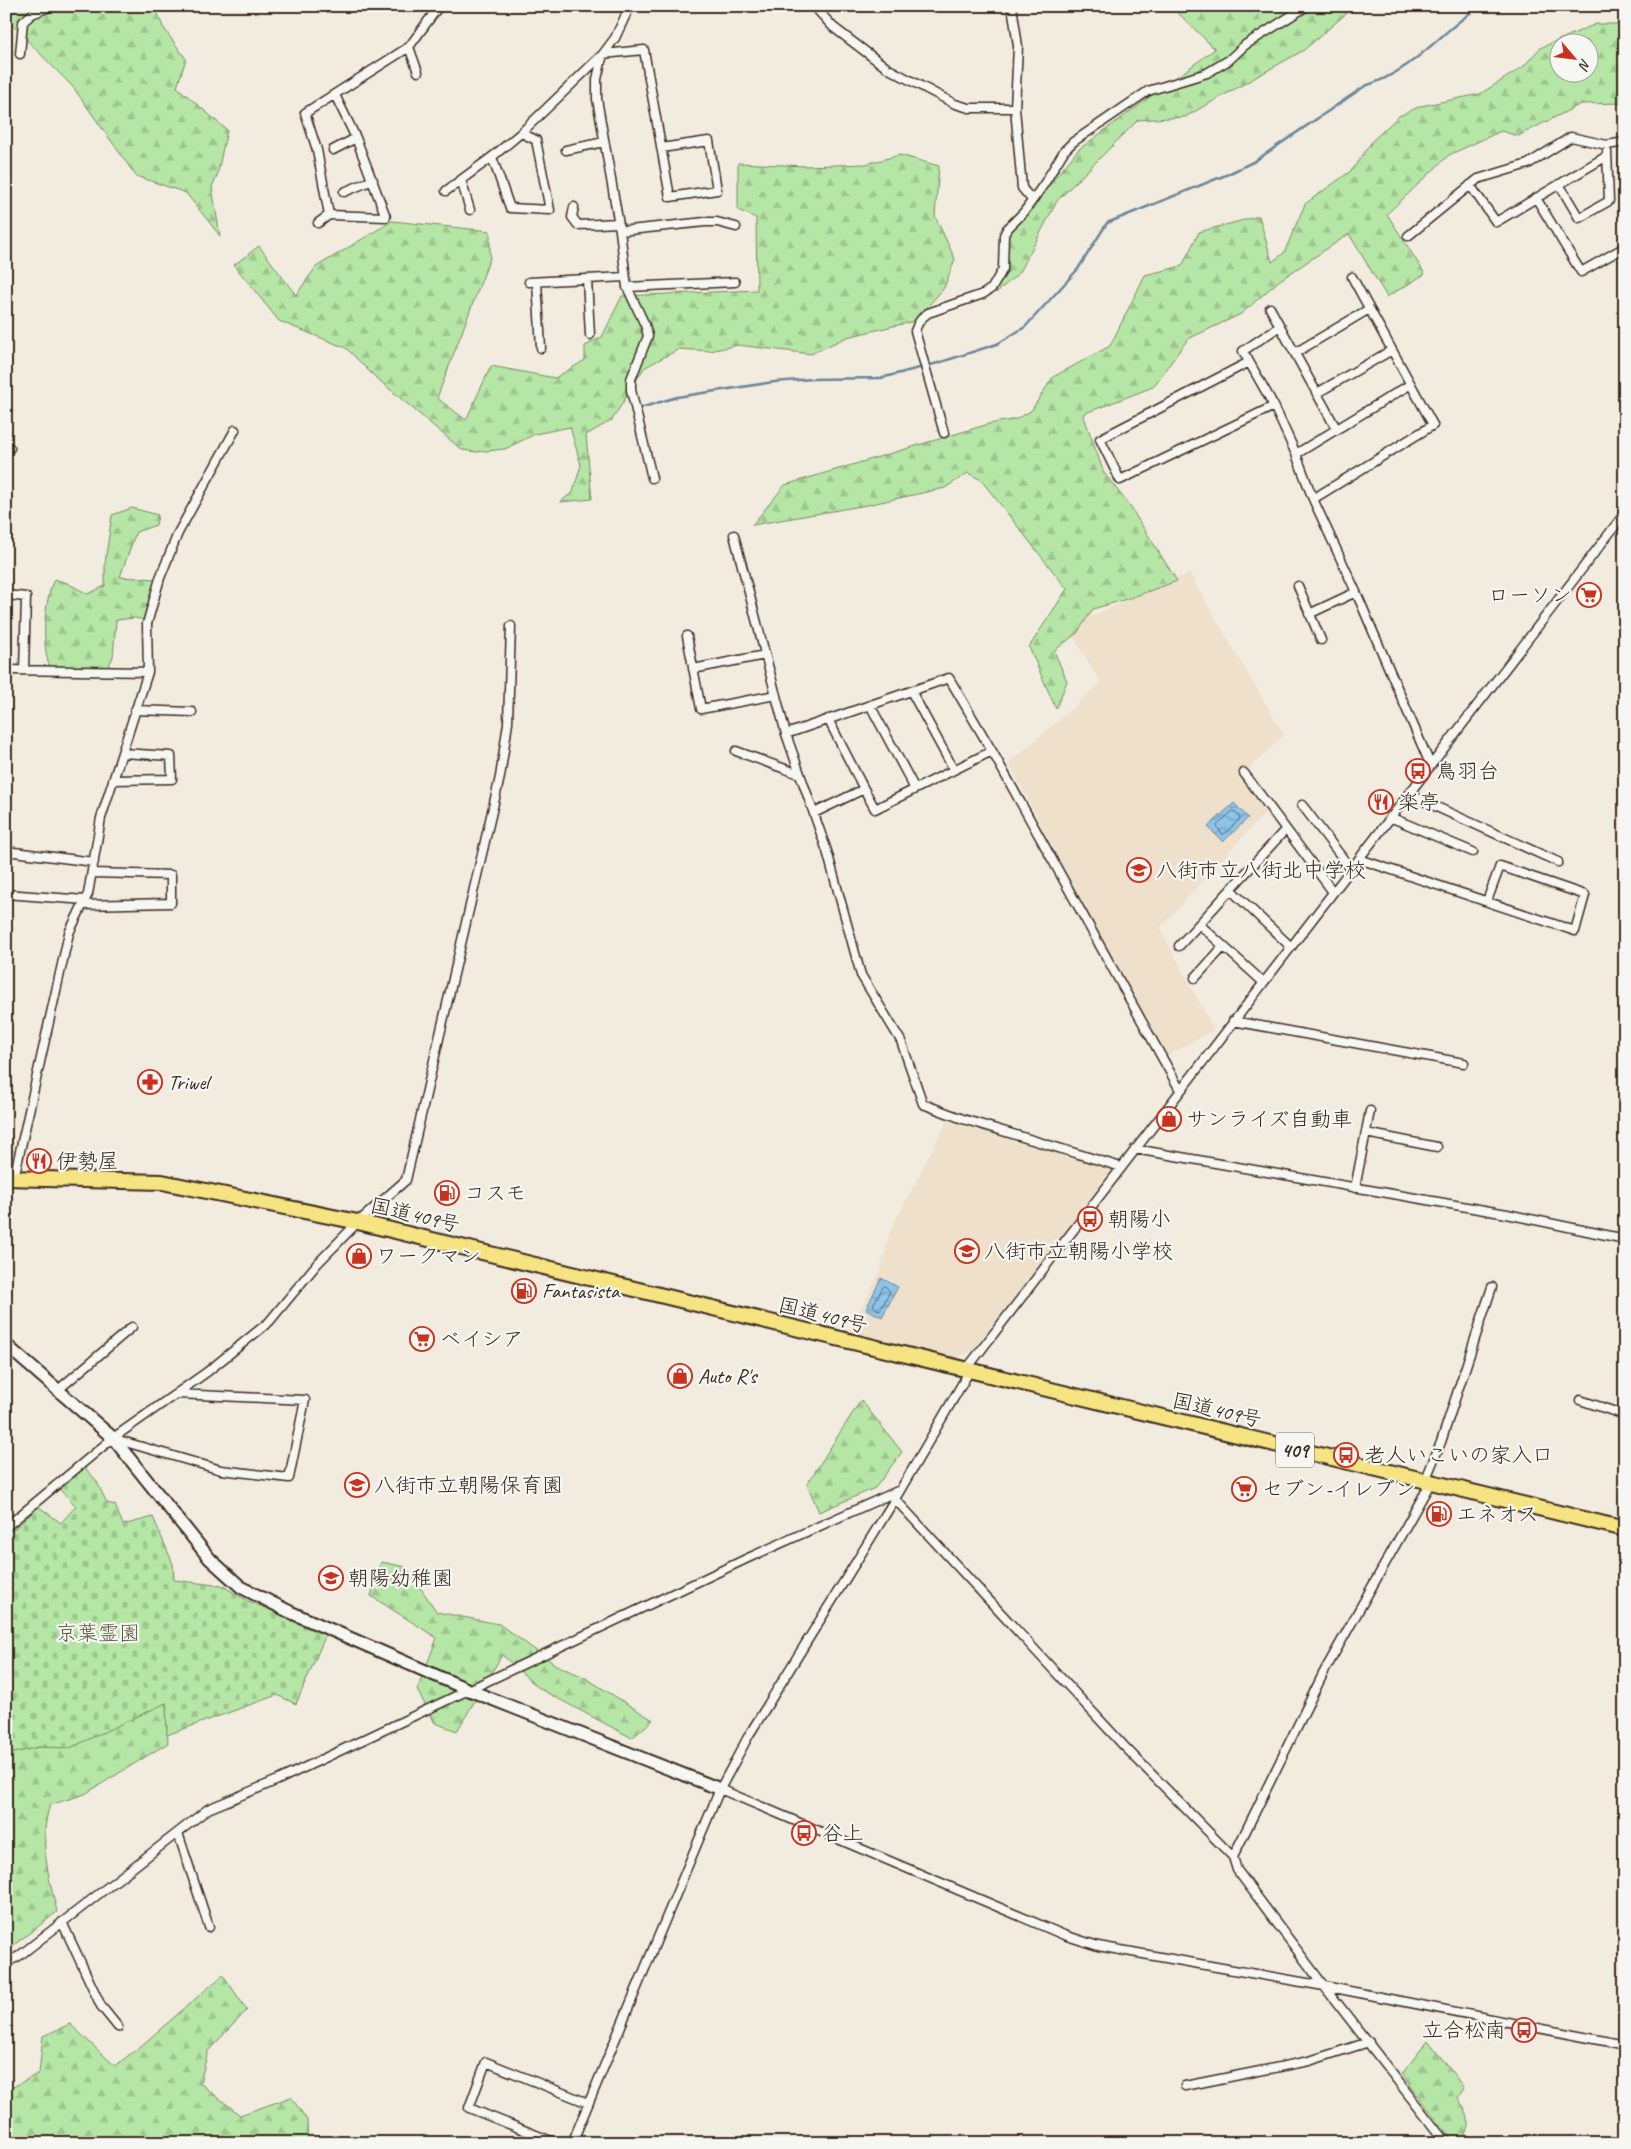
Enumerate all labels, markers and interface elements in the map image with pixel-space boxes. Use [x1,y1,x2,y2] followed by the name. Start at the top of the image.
[1548,32,1598,82] north arrow
[1574,56,1595,74] text: N
[1488,582,1572,608] place label: ローソン
[1576,582,1602,608] supermarket icon: ローソン
[1405,758,1431,784] bus stop icon: 鳥羽台
[1436,758,1499,784] place label: 鳥羽台
[1368,789,1394,815] restaurant icon: 楽亭
[1398,789,1440,815] place label: 楽亭
[1126,857,1152,883] school or university icon: 八街市立八街北中学校
[1156,857,1366,883] place label: 八街市立八街北中学校
[137,1069,163,1095] pharmacy icon: Triwel
[168,1069,212,1095] place label: Triwel
[1156,1106,1182,1132] shop icon: サンライズ自動車
[1186,1106,1352,1132] place label: サンライズ自動車
[26,1148,52,1174] restaurant icon: 伊勢屋
[56,1148,119,1174] place label: 伊勢屋
[434,1180,460,1206] fuel station icon: コスモ
[464,1180,526,1206] place label: コスモ
[368,1192,462,1238] street label: 国道409号
[1077,1206,1103,1232] bus stop icon: 朝陽小
[1108,1206,1171,1232] place label: 朝陽小
[954,1238,980,1264] school or university icon: 八街市立朝陽小学校
[984,1238,1173,1264] place label: 八街市立朝陽小学校
[346,1243,372,1269] shop icon: ワークマン
[376,1243,481,1269] place label: ワークマン
[511,1278,537,1304] fuel station icon: Fantasista
[542,1278,621,1304] place label: Fantasista
[776,1291,870,1339] street label: 国道409号
[409,1326,435,1352] supermarket icon: ベイシア
[440,1326,524,1352] place label: ベイシア
[667,1363,693,1389] shop icon: Auto R's
[698,1363,758,1389] place label: Auto R's
[1170,1387,1264,1433] street label: 国道409号
[1276,1432,1314,1468] road number: 409
[1333,1442,1359,1468] bus stop icon: 老人いこいの家入口
[1364,1442,1553,1468] place label: 老人いこいの家入口
[344,1472,370,1498] school or university icon: 八街市立朝陽保育園
[374,1472,563,1498] place label: 八街市立朝陽保育園
[1231,1476,1257,1502] supermarket icon: セブン-イレブン
[1262,1476,1416,1502] place label: セブン-イレブン
[1426,1501,1452,1527] fuel station icon: エネオス
[1456,1501,1539,1527] place label: エネオス
[318,1565,344,1591] school or university icon: 朝陽幼稚園
[348,1565,453,1591] place label: 朝陽幼稚園
[56,1620,140,1646] park label: 京葉霊園
[791,1820,817,1846] bus stop icon: 谷上
[822,1820,864,1846] place label: 谷上
[1422,2017,1506,2043] place label: 立合松南
[1511,2017,1537,2043] bus stop icon: 立合松南

